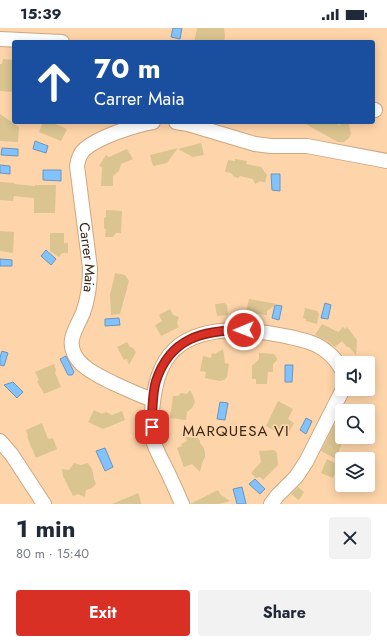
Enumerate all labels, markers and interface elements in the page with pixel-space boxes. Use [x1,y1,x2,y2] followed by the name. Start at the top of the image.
[20,3,62,25] text: 15:39
[94,48,161,89] text: 70 m
[28,56,80,108] icon: ahead
[94,86,185,112] text: Carrer Maia
[74,221,100,294] street label: Carrer Maia
[223,309,265,351] position arrow
[335,356,375,492] map controls
[335,356,375,396] button: sound
[335,404,375,444] button: search
[135,410,169,444] pin
[141,416,163,438] icon: arrive
[182,420,290,442] district label: MARQUESA VI
[335,452,375,492] button: layers
[16,511,76,546] text: 1 min
[329,517,371,559] button: close
[16,544,89,563] text: 80 m · 15:40
[16,590,190,636] button: Exit
[198,590,371,636] button: Share

